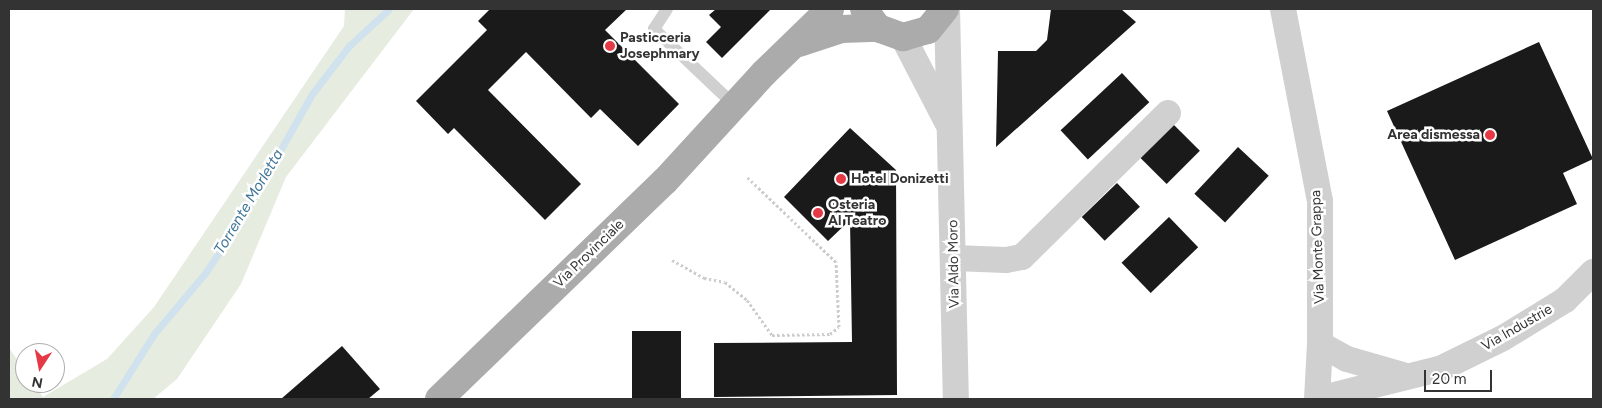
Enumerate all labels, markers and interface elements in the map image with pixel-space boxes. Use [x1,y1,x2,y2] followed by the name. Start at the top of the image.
[620,30,700,62] place label: Pasticceria Josephmary
[604,40,616,52] marker: Pasticceria Josephmary
[1387,127,1480,143] place label: Area dismessa
[1484,129,1496,141] marker: Area dismessa
[211,146,287,258] water label: Torrente Morletta
[851,171,949,187] place label: Hotel Donizetti
[835,173,847,185] marker: Hotel Donizetti
[1308,190,1328,304] street label: Via Monte Grappa
[828,197,886,230] place label: Osteria Al Teatro
[812,207,824,219] marker: Osteria Al Teatro
[550,216,628,292] street label: Via Provinciale
[945,220,963,308] street label: Via Aldo Moro
[1479,301,1555,355] street label: Via Industrie
[15,343,65,393] north arrow
[1427,360,1494,392] scale bar
[1432,370,1466,388] text: 20 m
[30,373,44,392] text: N

